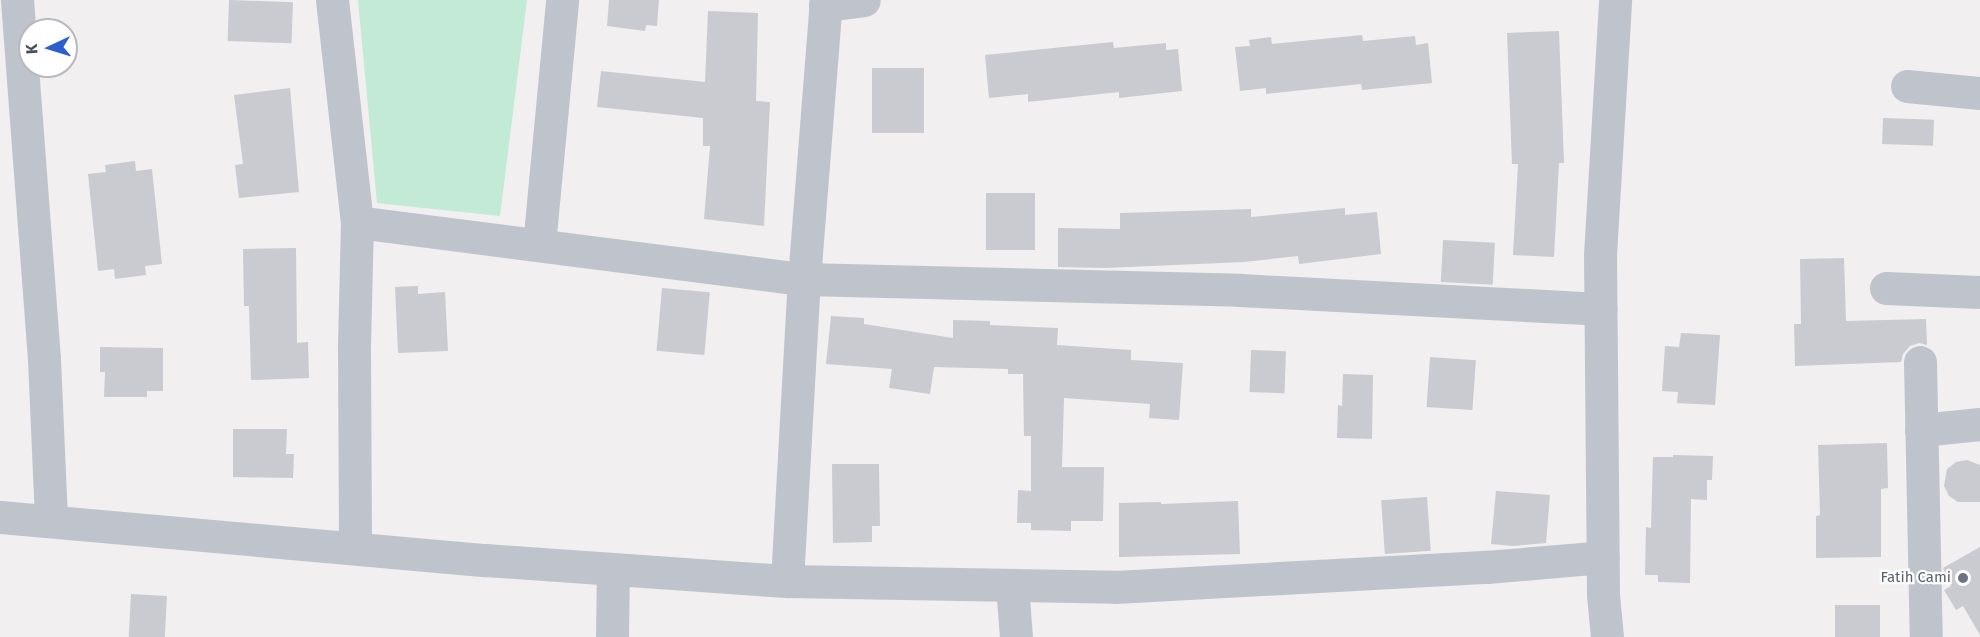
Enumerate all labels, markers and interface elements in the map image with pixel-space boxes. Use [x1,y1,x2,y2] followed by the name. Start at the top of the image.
[18,18,78,78] north arrow
[22,43,41,55] text: K
[1880,569,1951,587] place label: Fatih Cami
[1956,571,1970,585] marker: Fatih Cami

